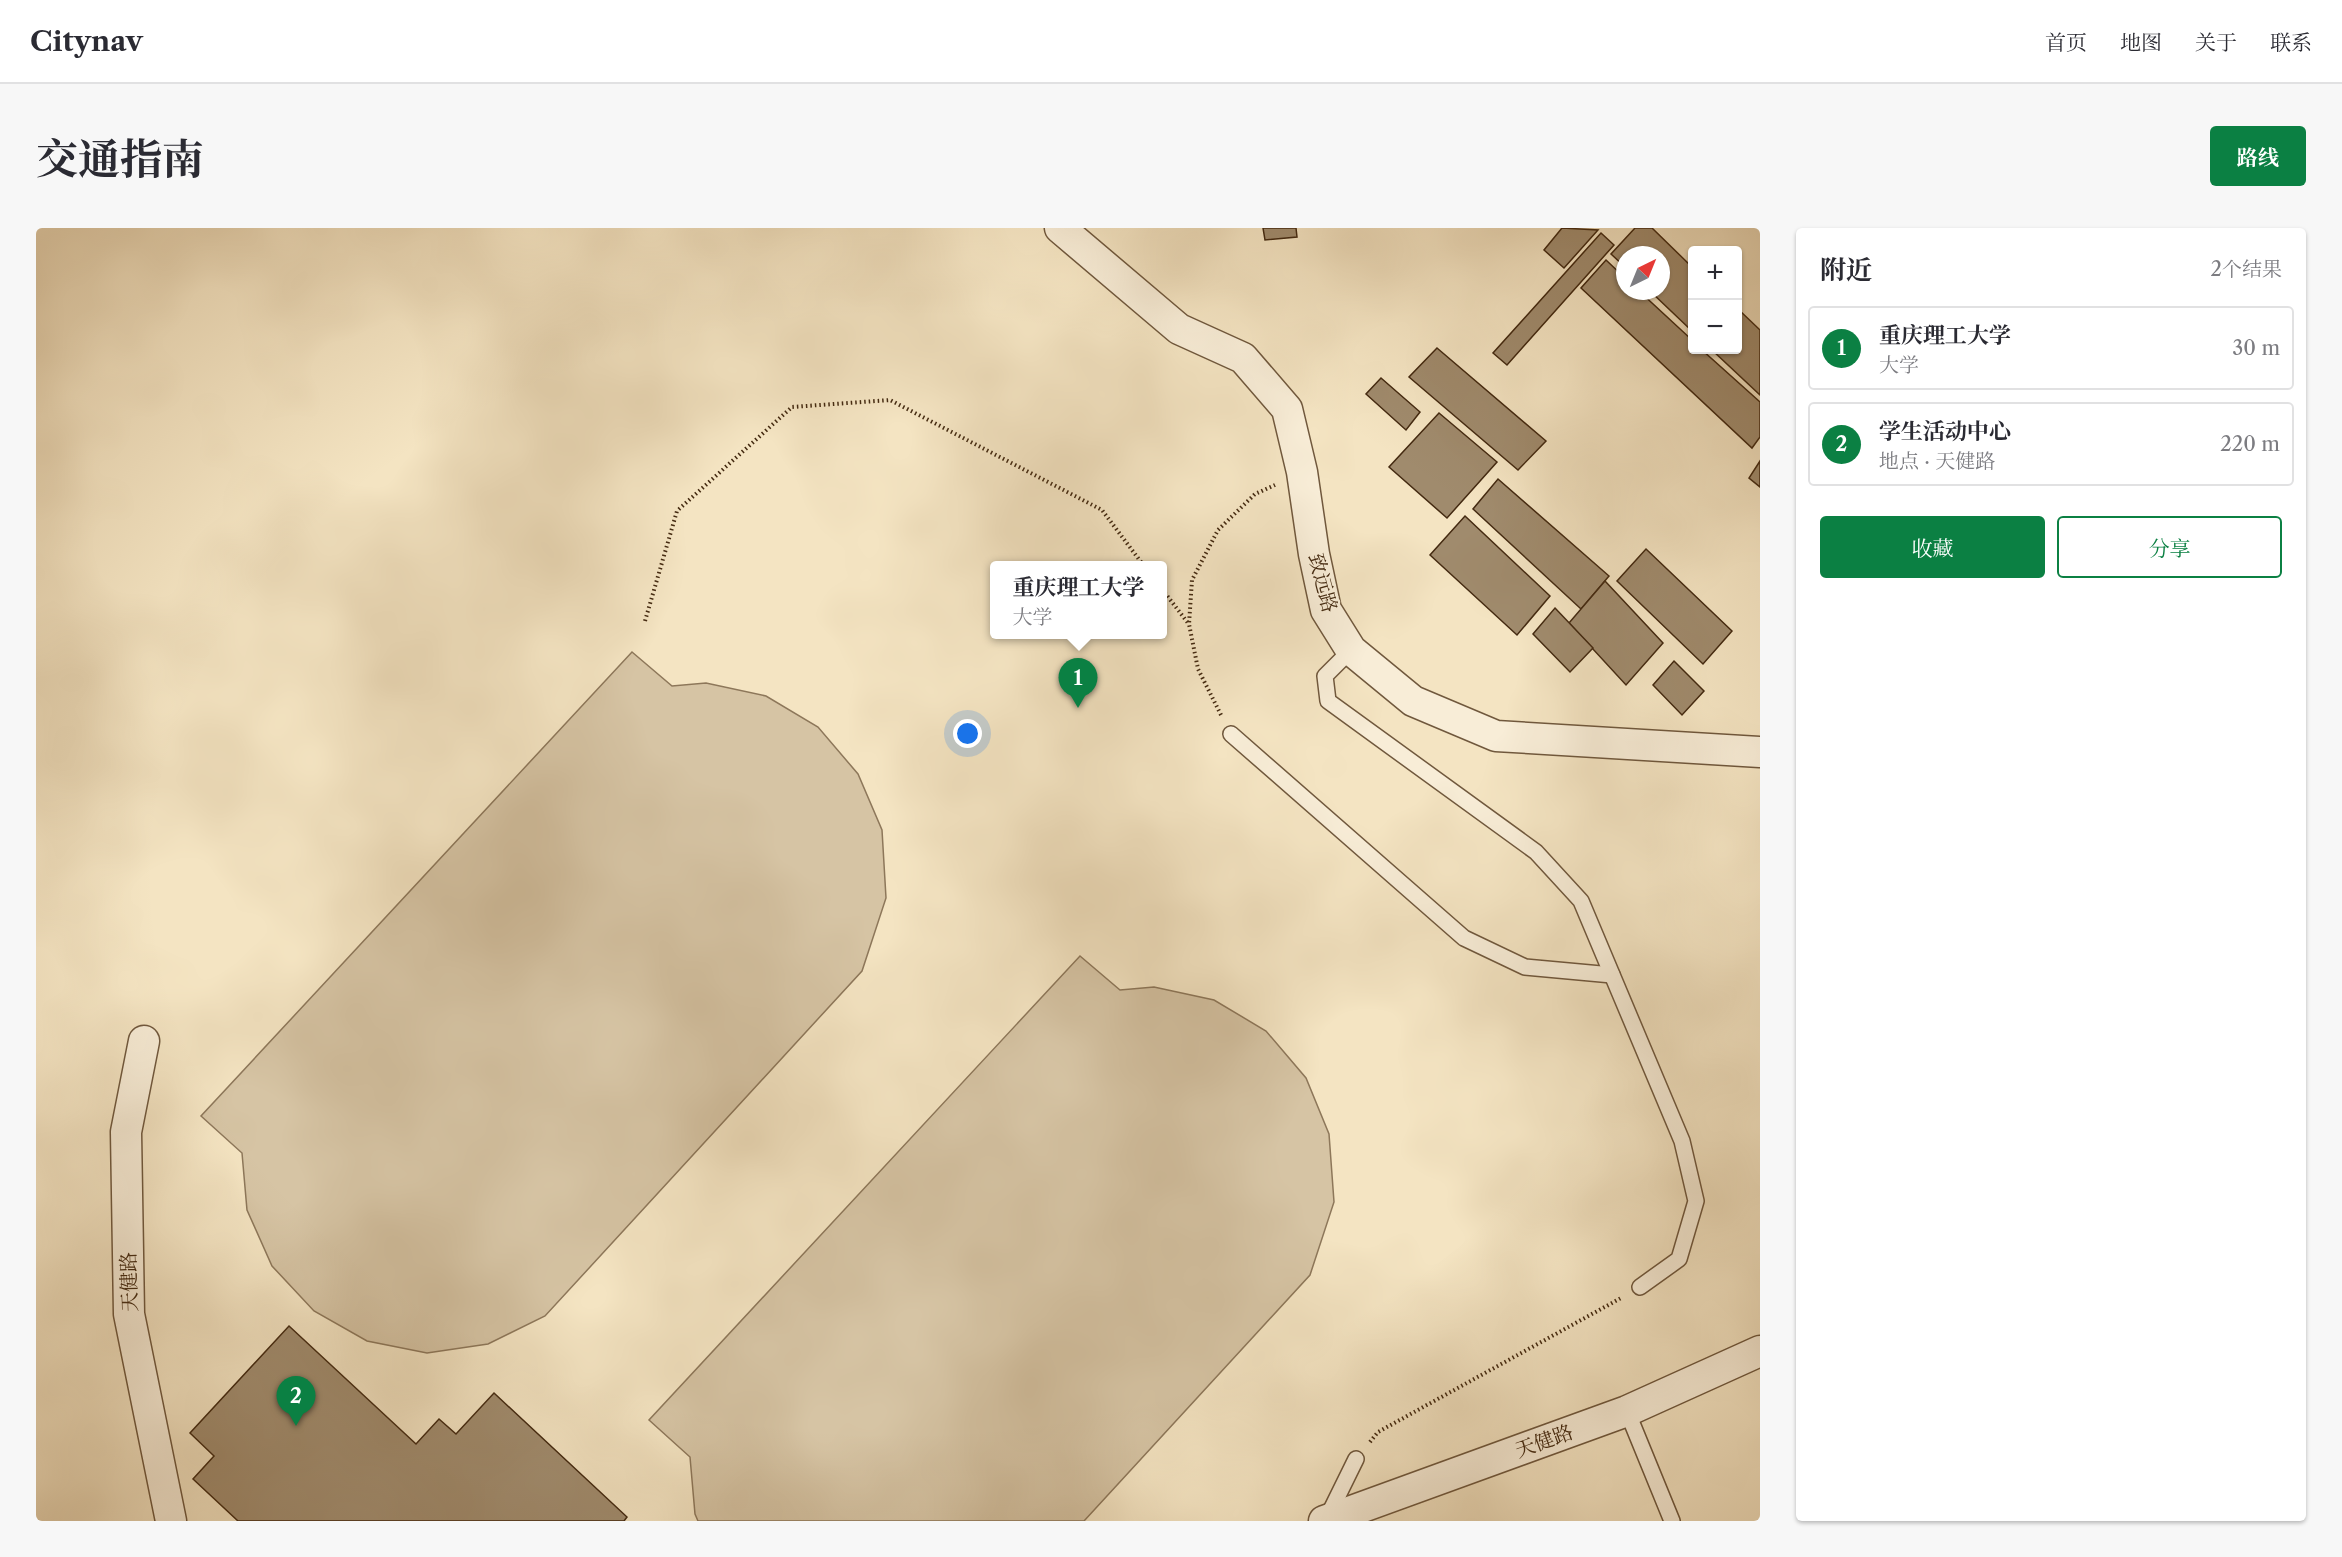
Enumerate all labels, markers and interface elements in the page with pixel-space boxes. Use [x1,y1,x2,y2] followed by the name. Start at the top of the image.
[30,24,143,58] text: Citynav
[2045,30,2087,55] text: 首页
[2120,30,2162,55] text: 地图
[2195,30,2237,55] text: 关于
[2270,30,2312,55] text: 联系
[2210,126,2306,186] button: 路线
[36,133,204,185] text: 交通指南
[1616,246,1670,300] north arrow
[1688,246,1742,354] map controls
[1688,246,1742,300] button: +
[1820,254,1872,286] text: 附近
[2211,257,2282,281] text: 2个结果
[1688,300,1742,354] button: −
[1879,322,2011,349] text: 重庆理工大学
[1837,336,1846,360] text: 1
[2232,336,2280,360] text: 30 m
[1879,353,1919,377] text: 大学
[1879,418,2011,445] text: 学生活动中心
[1836,432,1847,456] text: 2
[2220,432,2280,456] text: 220 m
[1879,449,1995,473] text: 地点 · 天健路
[1820,516,2045,578] button: 收藏
[2057,516,2282,578] button: 分享
[1304,551,1342,615] street label: 致远路
[990,561,1167,639] popup
[1012,574,1145,601] text: 重庆理工大学
[1012,605,1052,629] text: 大学
[1058,658,1098,708] pin: 1
[953,719,982,748] your location
[116,1252,142,1312] street label: 天健路
[276,1376,316,1426] pin: 2
[1512,1419,1576,1463] street label: 天健路

